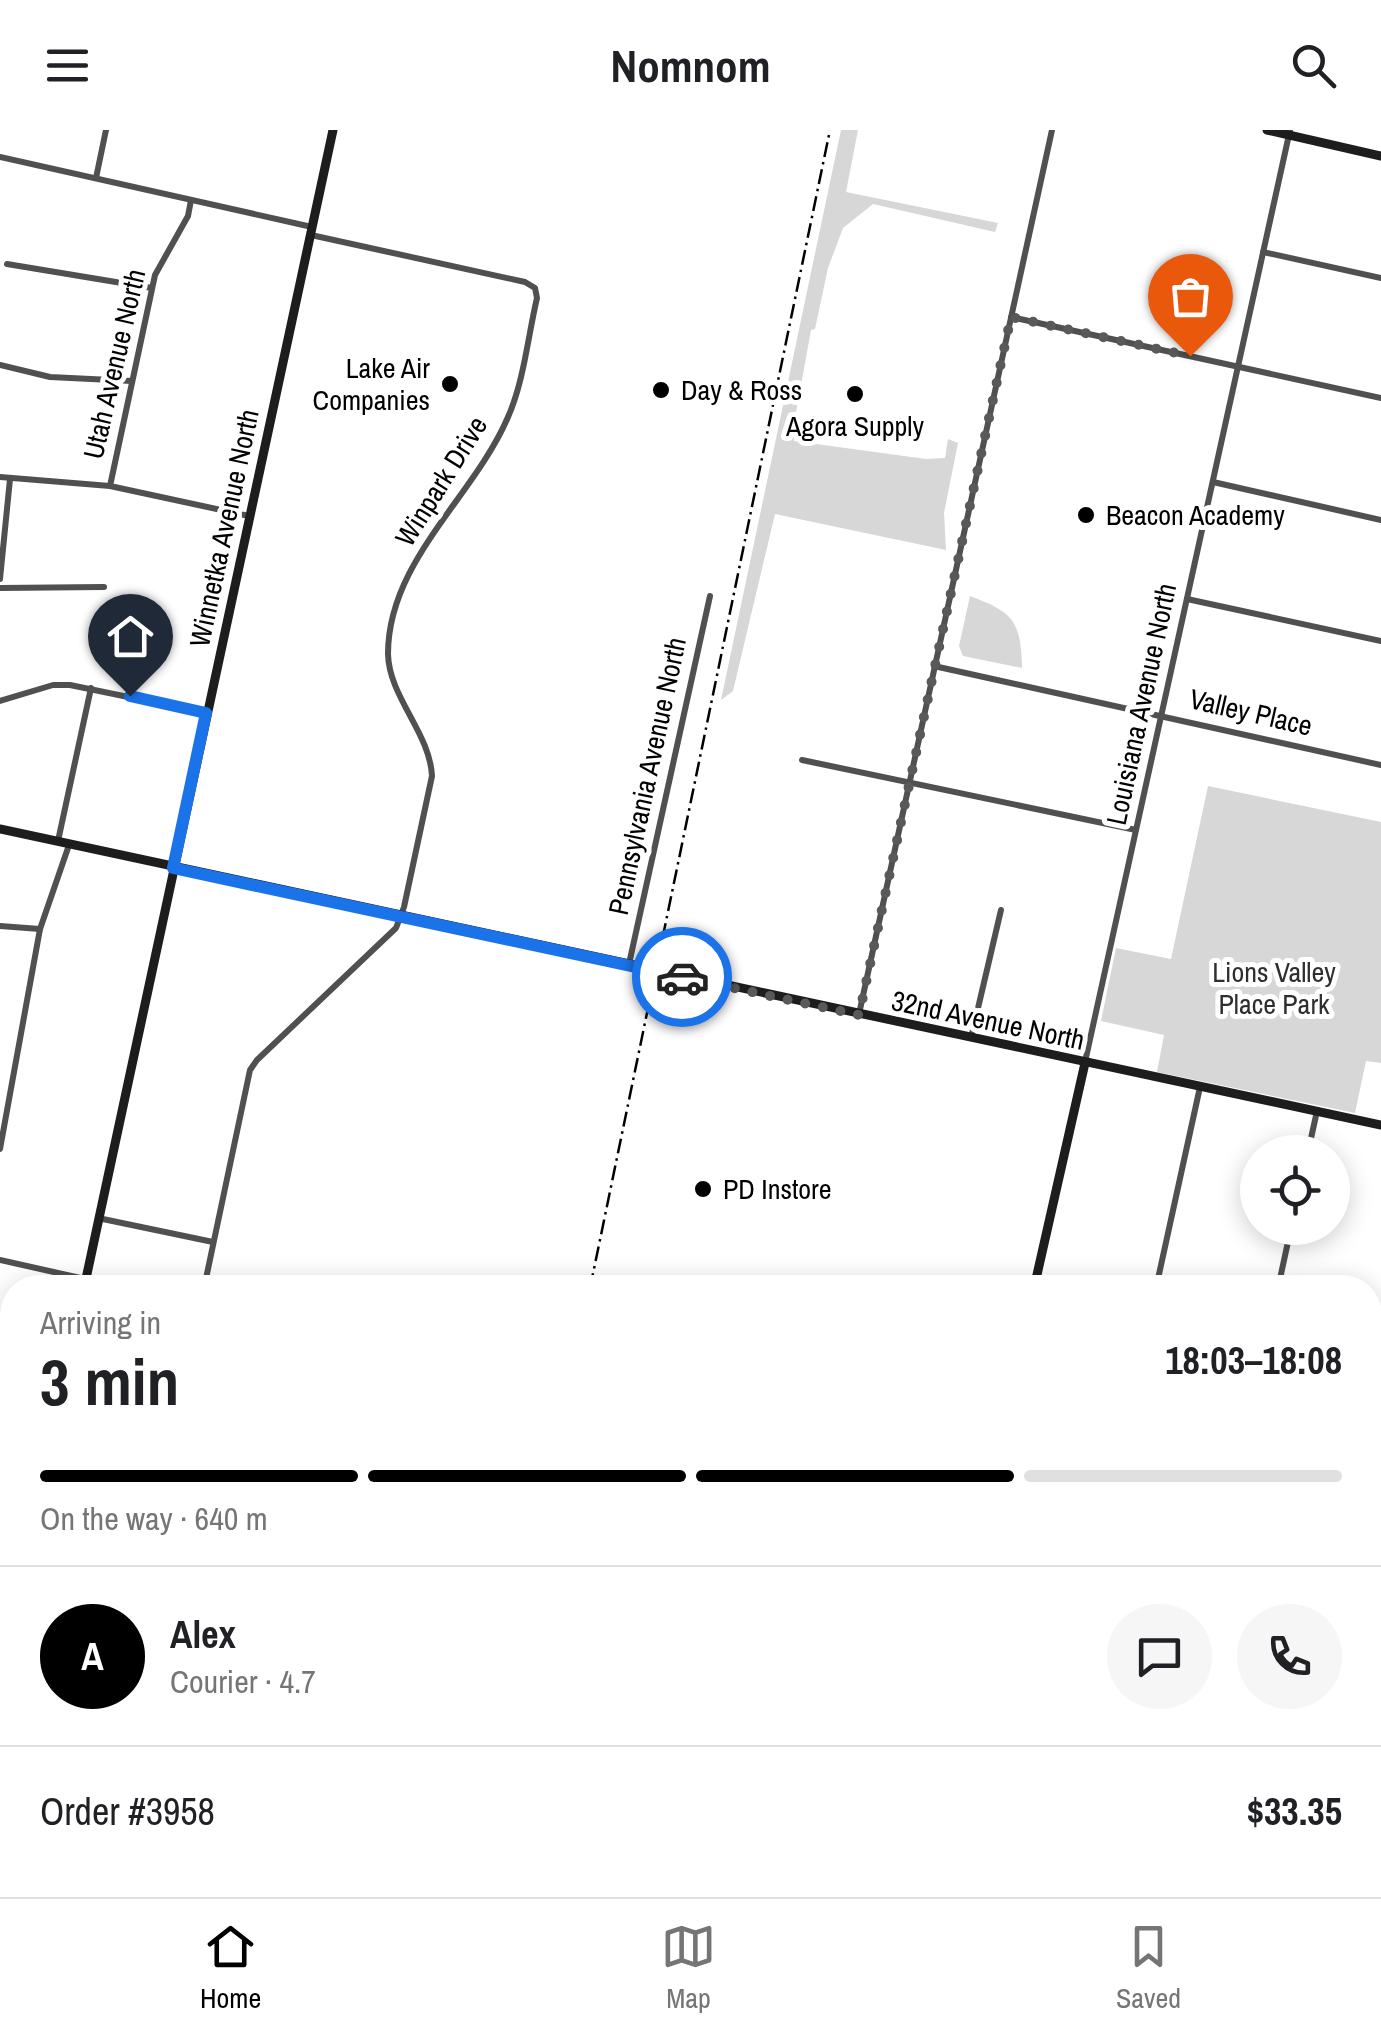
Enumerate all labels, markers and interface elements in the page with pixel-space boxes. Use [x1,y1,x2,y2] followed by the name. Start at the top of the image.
[611,35,770,96] text: Nomnom
[40,38,95,93] icon: menu
[1286,38,1341,93] icon: search
[1148,254,1233,357] pin
[74,265,154,463] street label: Utah Avenue North
[1163,269,1218,324] icon: bag
[313,349,430,419] place label: Lake Air Companies
[681,371,802,409] place label: Day & Ross
[439,373,461,395] marker: Lake Air Companies
[650,379,672,401] marker: Day & Ross
[844,383,866,405] marker: Agora Supply
[180,406,268,650] street label: Winnetka Avenue North
[785,407,924,445] place label: Agora Supply
[386,409,496,553] street label: Winpark Drive
[1106,496,1285,534] place label: Beacon Academy
[1075,504,1097,526] marker: Beacon Academy
[1097,580,1185,828] street label: Louisiana Avenue North
[88,594,173,697] pin
[103,609,158,664] icon: home
[599,634,695,918] street label: Pennsylvania Avenue North
[1186,679,1316,745] street label: Valley Place
[632,927,732,1027] courier
[655,950,710,1005] icon: car
[1212,953,1336,1023] park label: Lions Valley Place Park
[888,981,1088,1059] street label: 32nd Avenue North
[1240,1135,1350,1245] map controls
[1240,1135,1350,1245] button: locate
[723,1170,831,1208] place label: PD Instore
[692,1178,714,1200] marker: PD Instore
[40,1301,161,1344] text: Arriving in
[1165,1335,1342,1386] text: 18:03–18:08
[40,1338,179,1425] text: 3 min
[40,1497,268,1540] text: On the way · 640 m
[1107,1604,1212,1709] button: chat
[1237,1604,1342,1709] button: phone
[170,1609,236,1660] text: Alex
[81,1631,104,1682] text: A
[170,1660,316,1703] text: Courier · 4.7
[40,1786,215,1837] text: Order #3958
[1247,1786,1342,1837] text: $33.35
[200,1919,261,2017] tab: Home
[661,1919,716,2017] tab: Map
[1116,1919,1181,2017] tab: Saved

